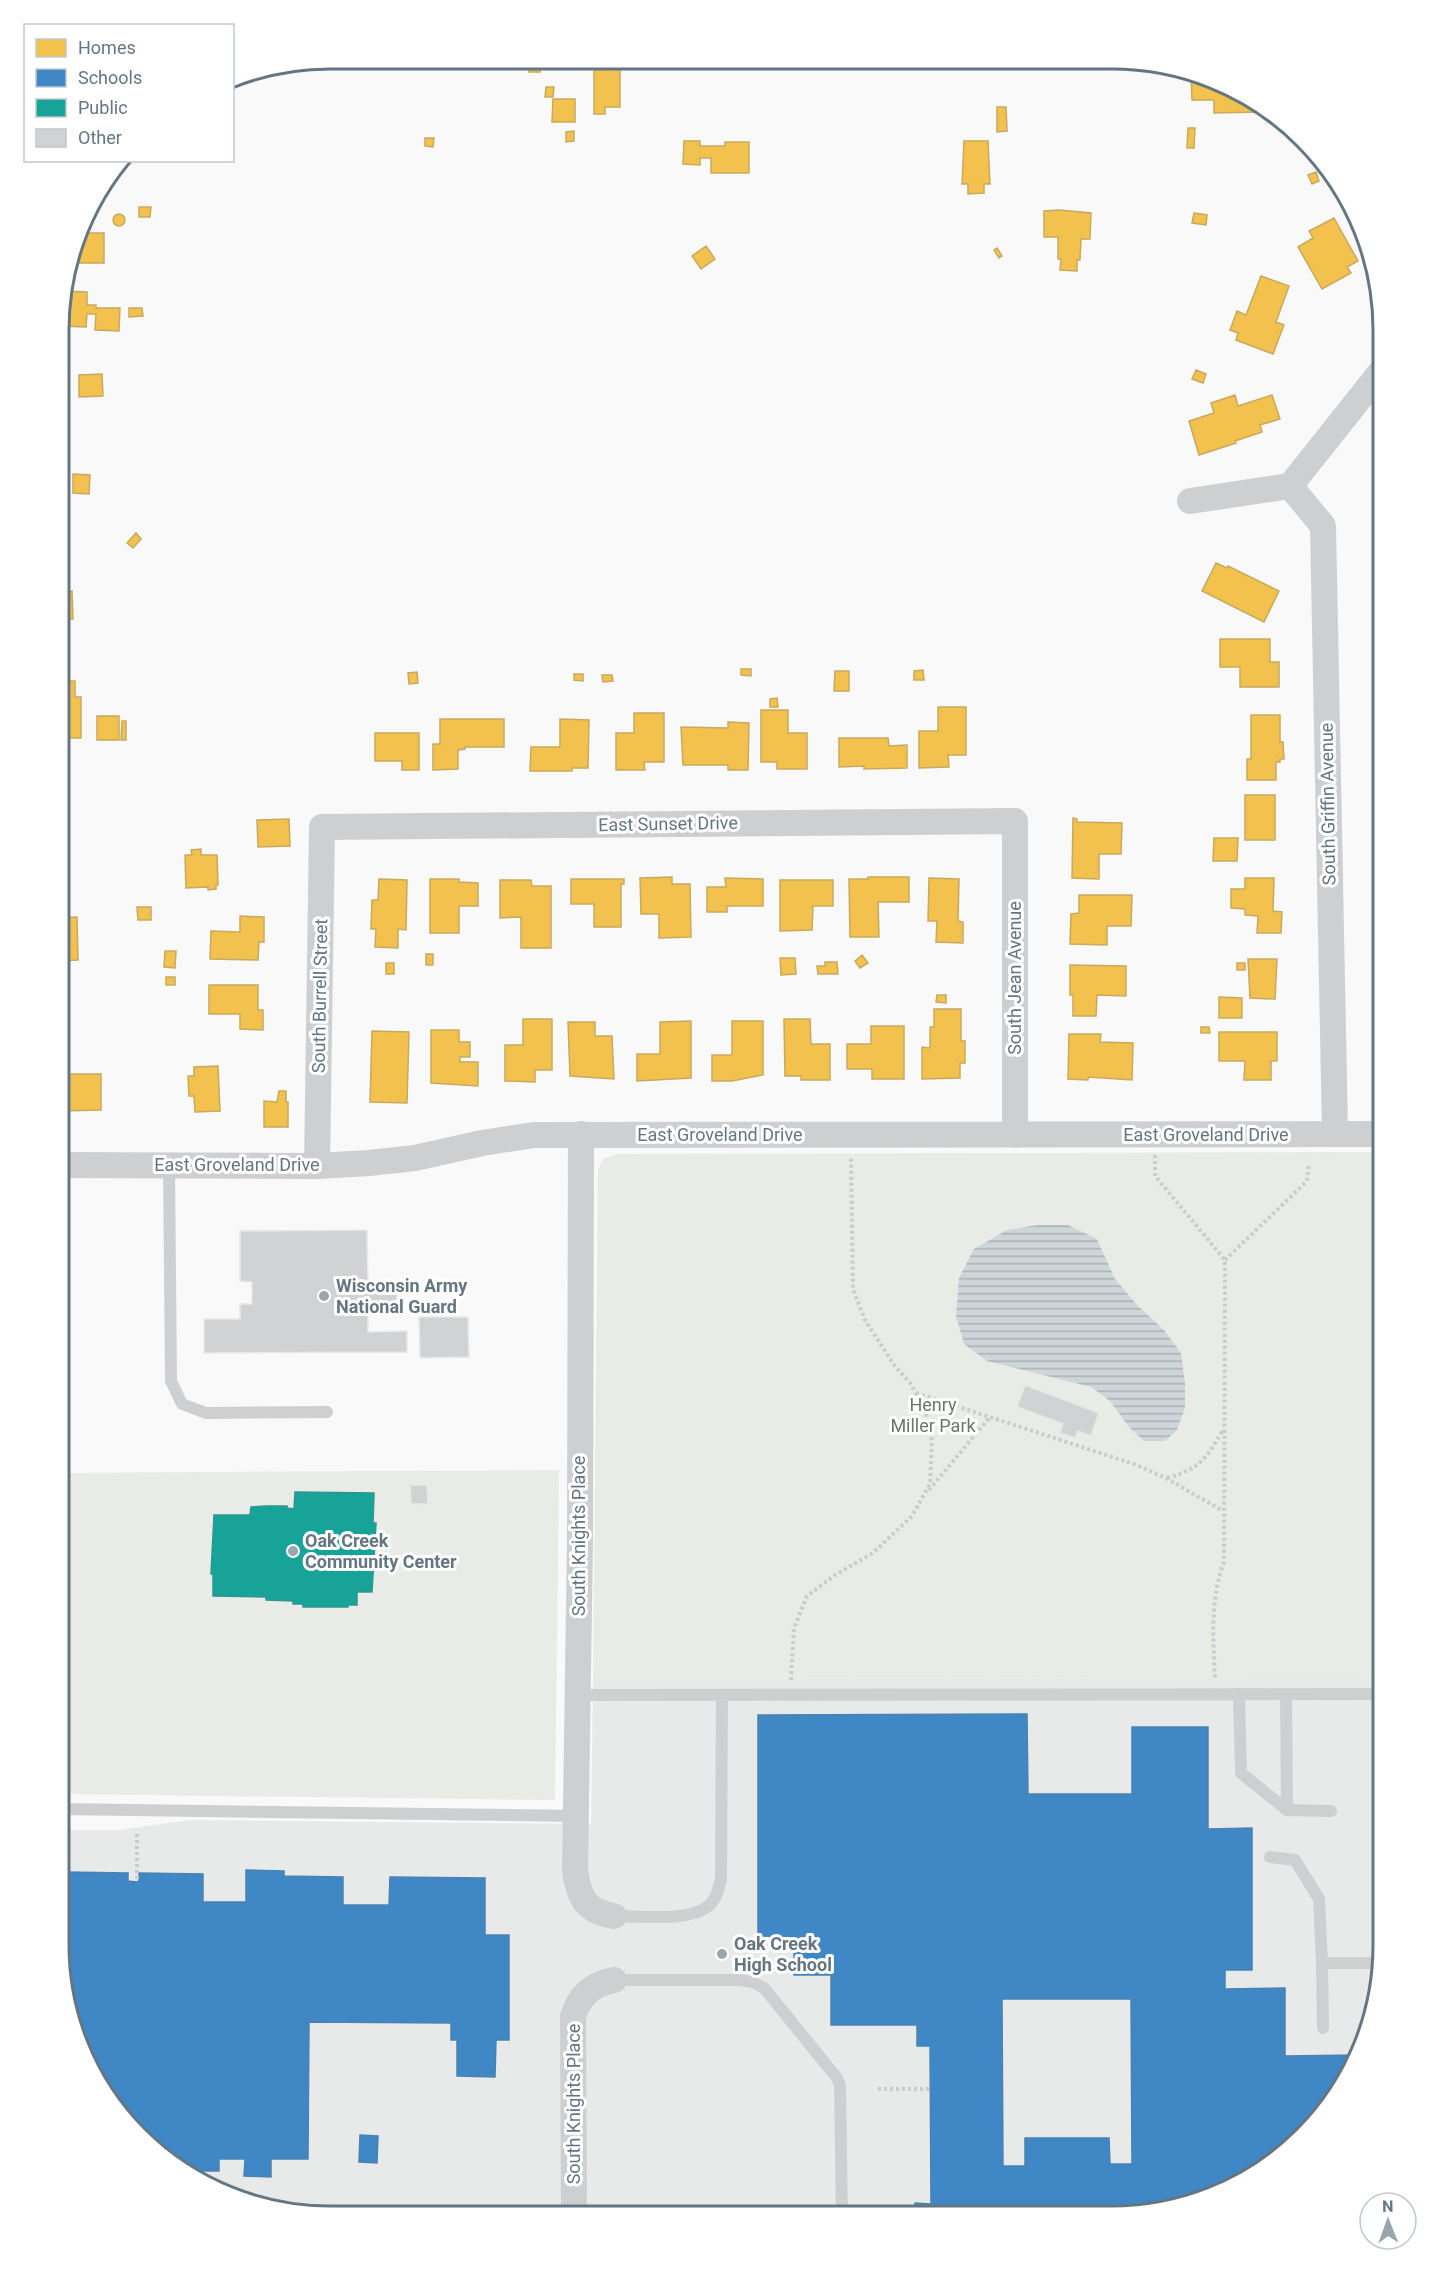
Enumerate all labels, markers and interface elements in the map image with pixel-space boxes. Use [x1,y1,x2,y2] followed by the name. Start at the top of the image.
[24,24,234,162] legend
[78,37,136,58] text: Homes
[78,67,142,88] text: Schools
[78,97,128,118] text: Public
[78,127,122,148] text: Other
[1316,723,1339,885] street label: South Griffin Avenue
[598,812,738,835] street label: East Sunset Drive
[1004,901,1025,1055] street label: South Jean Avenue
[308,918,331,1073] street label: South Burrell Street
[637,1124,803,1145] street label: East Groveland Drive
[1123,1124,1289,1145] street label: East Groveland Drive
[154,1154,320,1175] street label: East Groveland Drive
[336,1275,468,1317] place label: Wisconsin Army National Guard
[317,1289,331,1303] marker: Wisconsin Army National Guard
[890,1394,976,1436] park label: Henry Miller Park
[568,1456,589,1616] street label: South Knights Place
[305,1530,457,1572] place label: Oak Creek Community Center
[286,1544,300,1558] marker: Oak Creek Community Center
[734,1933,832,1975] place label: Oak Creek High School
[715,1947,729,1961] marker: Oak Creek High School
[563,2024,584,2184] street label: South Knights Place
[1358,2191,1418,2251] north arrow
[1382,2197,1394,2216] text: N

